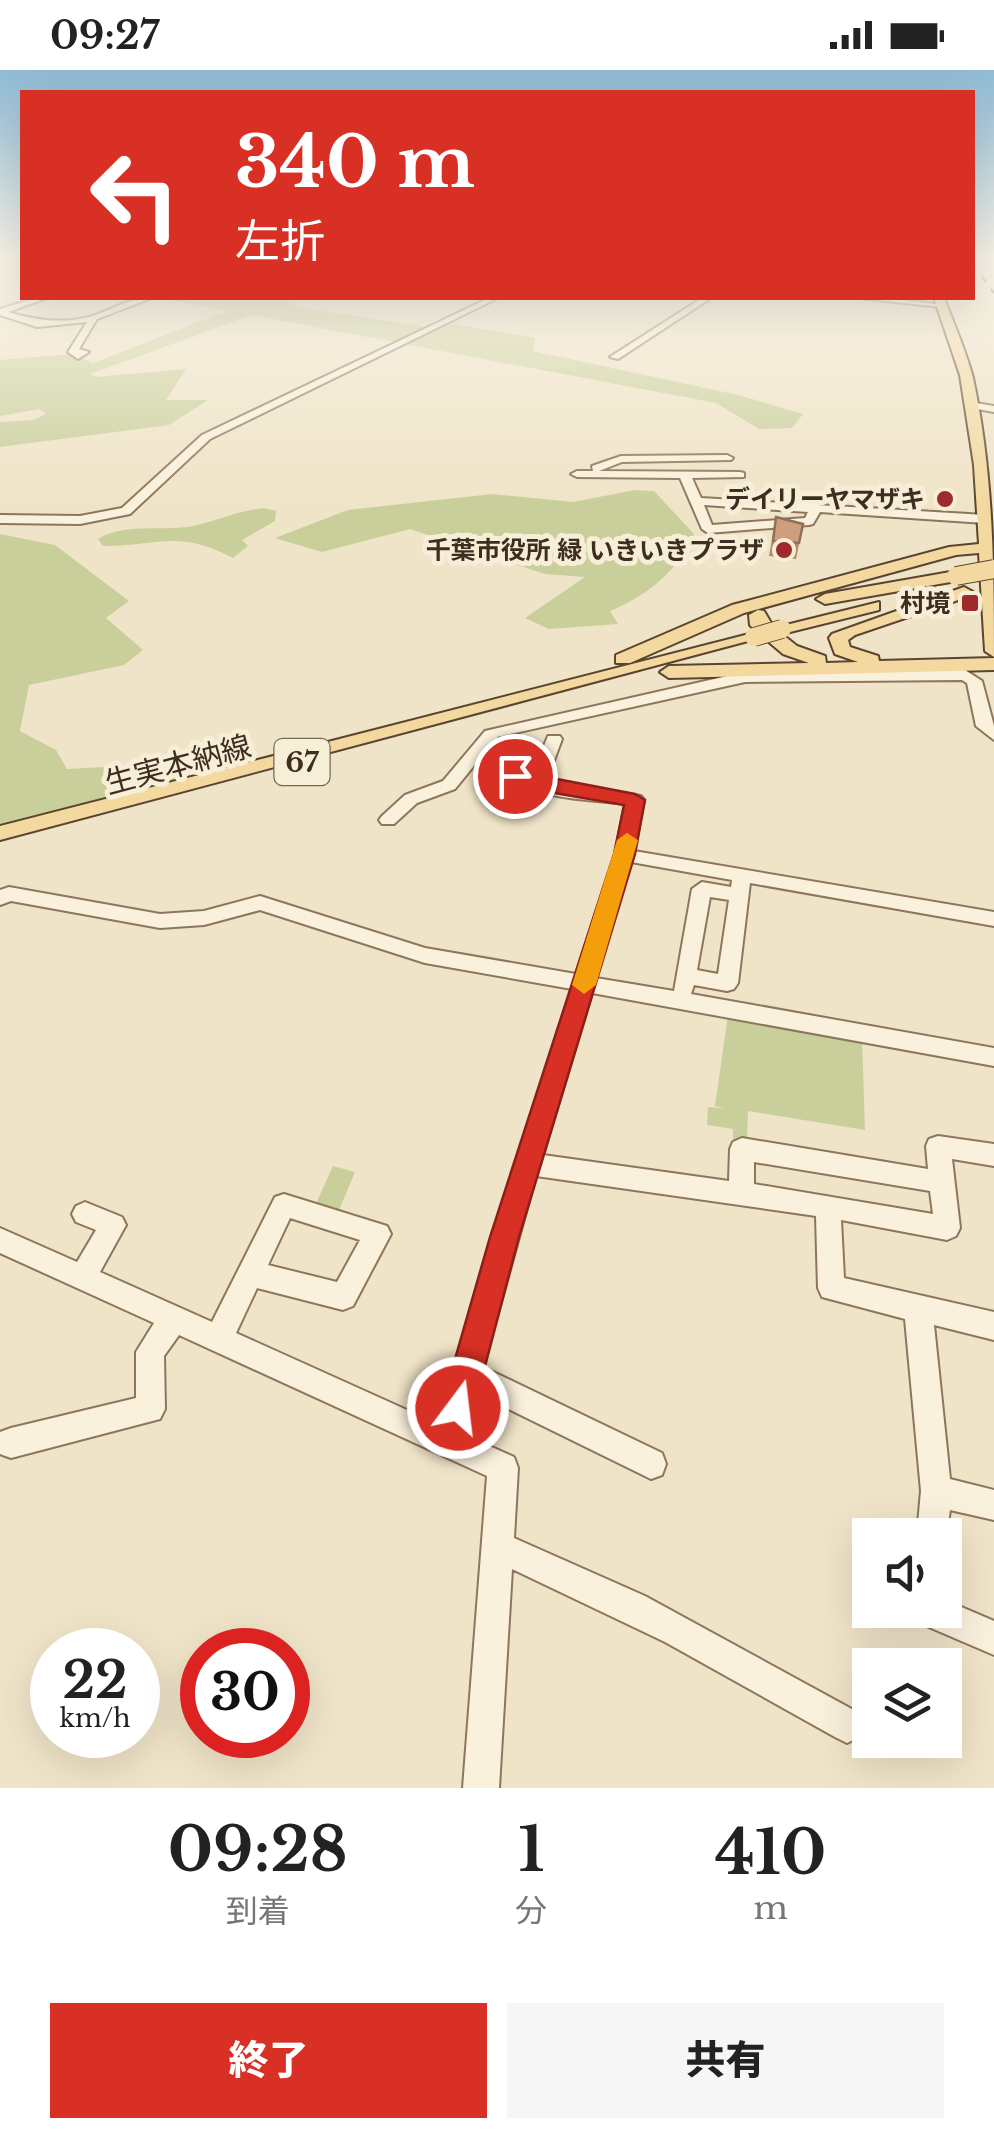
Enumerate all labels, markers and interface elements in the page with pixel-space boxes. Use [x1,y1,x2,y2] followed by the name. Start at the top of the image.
[50,12,159,59] text: 09:27
[235,119,475,206] text: 340 m
[70,130,200,260] icon: left
[235,213,325,269] text: 左折
[725,484,925,515] place label: デイリーヤマザキ
[934,488,956,510] marker: デイリーヤマザキ
[426,535,764,566] place label: 千葉市役所 緑 いきいきプラザ
[773,539,795,561] marker: 千葉市役所 緑 いきいきプラザ
[900,588,950,619] place label: 村境
[959,592,981,614] marker: 村境
[101,727,255,802] street label: 生実本納線
[473,734,558,819] pin
[274,739,330,785] road number: 67
[488,749,543,804] icon: arrive
[406,1356,510,1460] position arrow
[852,1518,962,1758] map controls
[852,1518,962,1628] button: sound
[180,1628,310,1758] speed limit sign: 30
[852,1648,962,1758] button: layers
[62,1649,128,1712] text: 22
[60,1703,130,1734] text: km/h
[168,1813,348,1887] text: 09:28
[518,1813,544,1887] text: 1
[715,1816,826,1890] text: 410
[753,1888,788,1928] text: m
[226,1891,290,1931] text: 到着
[515,1891,547,1931] text: 分
[50,2003,487,2118] button: 終了
[507,2003,944,2118] button: 共有

